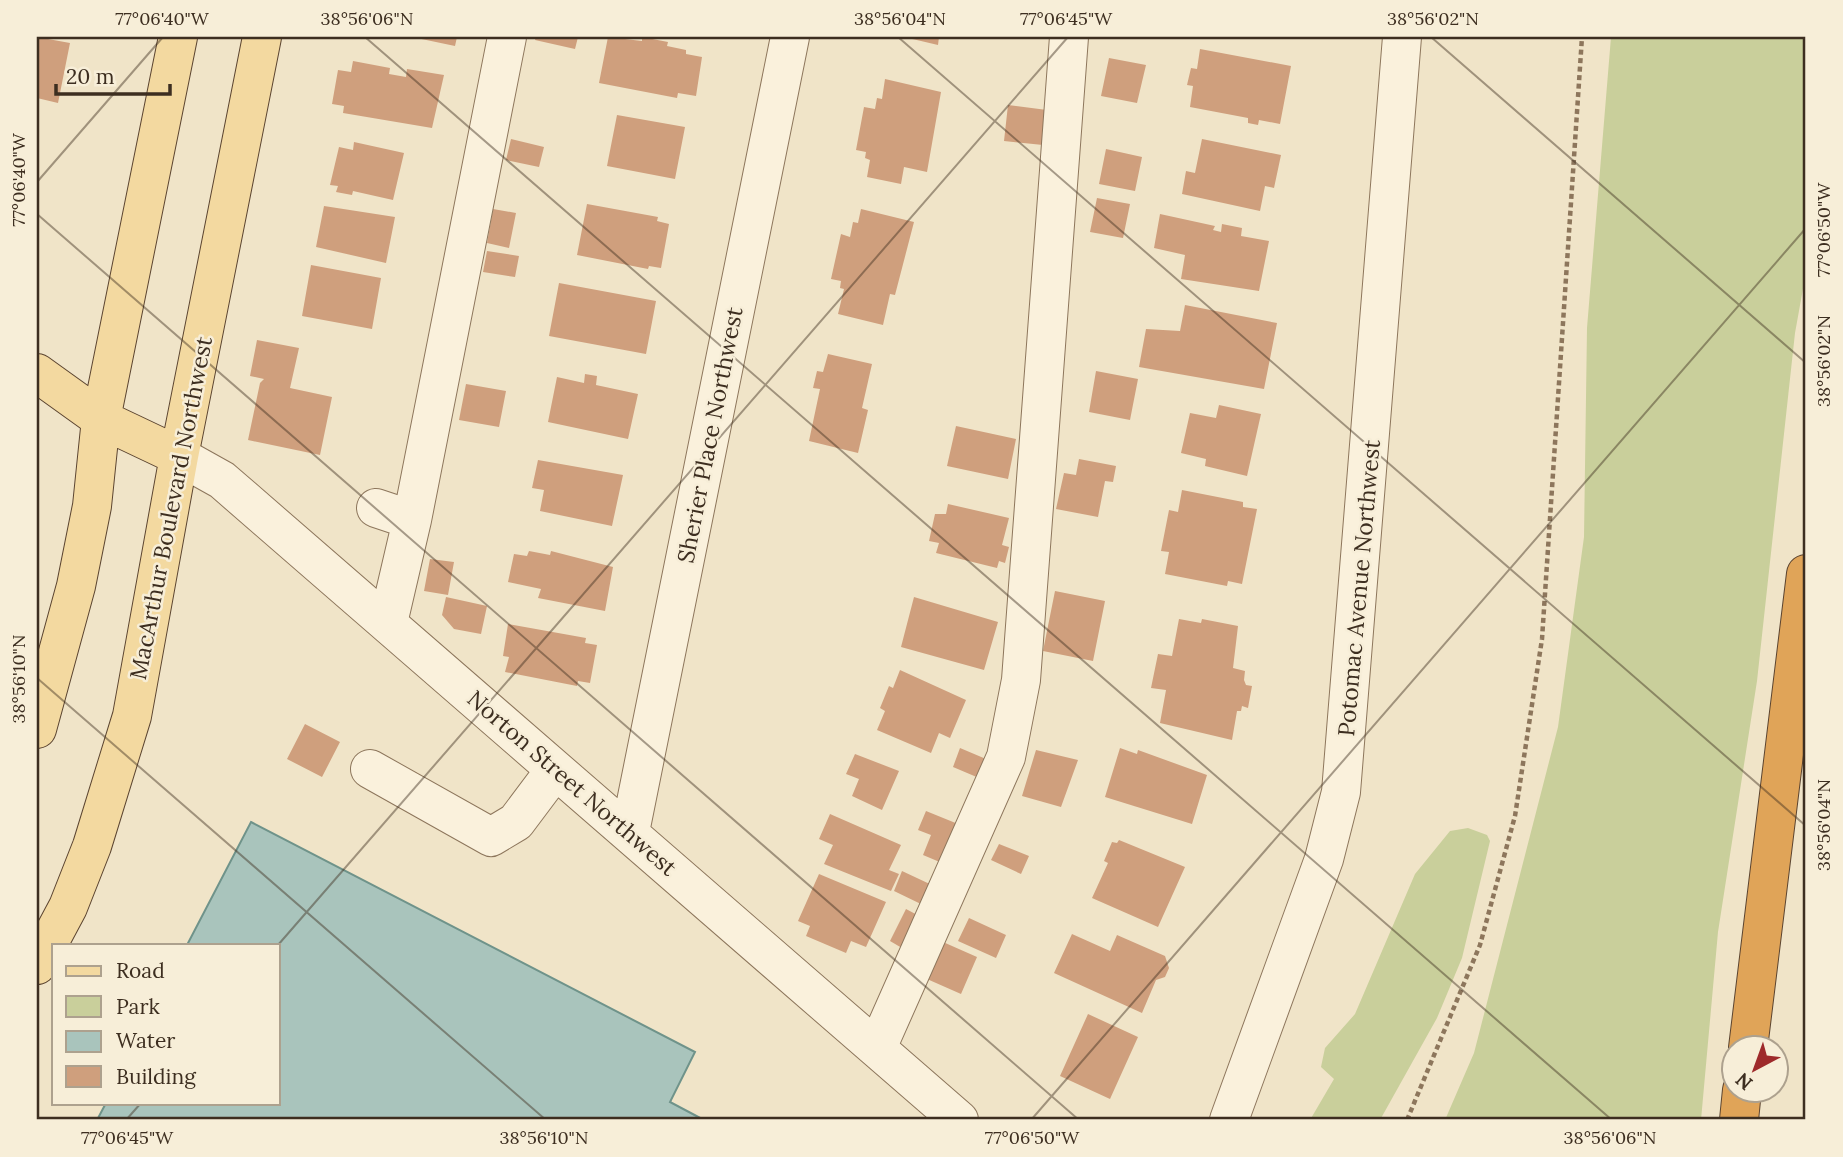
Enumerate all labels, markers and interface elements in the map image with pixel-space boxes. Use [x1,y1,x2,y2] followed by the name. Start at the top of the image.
[115,7,210,30] text: 77°06'40"W
[321,7,413,30] text: 38°56'06"N
[854,7,946,30] text: 38°56'04"N
[1020,7,1113,30] text: 77°06'45"W
[1387,7,1479,30] text: 38°56'02"N
[56,52,170,96] scale bar
[66,63,115,90] text: 20 m
[7,132,30,227] text: 77°06'40"W
[1812,182,1835,277] text: 77°06'50"W
[670,304,749,565] street label: Sherier Place Northwest
[1812,315,1835,407] text: 38°56'02"N
[123,334,218,682] street label: MacArthur Boulevard Northwest
[1331,438,1386,738] street label: Potomac Avenue Northwest
[7,634,30,724] text: 38°56'10"N
[462,684,683,882] street label: Norton Street Northwest
[1812,779,1835,871] text: 38°56'04"N
[52,944,280,1104] legend
[116,957,165,984] text: Road
[116,993,160,1020] text: Park
[116,1027,175,1054] text: Water
[1720,1034,1790,1104] north arrow
[116,1063,196,1090] text: Building
[1730,1068,1757,1096] text: N
[81,1126,174,1149] text: 77°06'45"W
[499,1126,589,1149] text: 38°56'10"N
[985,1126,1080,1149] text: 77°06'50"W
[1564,1126,1656,1149] text: 38°56'06"N

